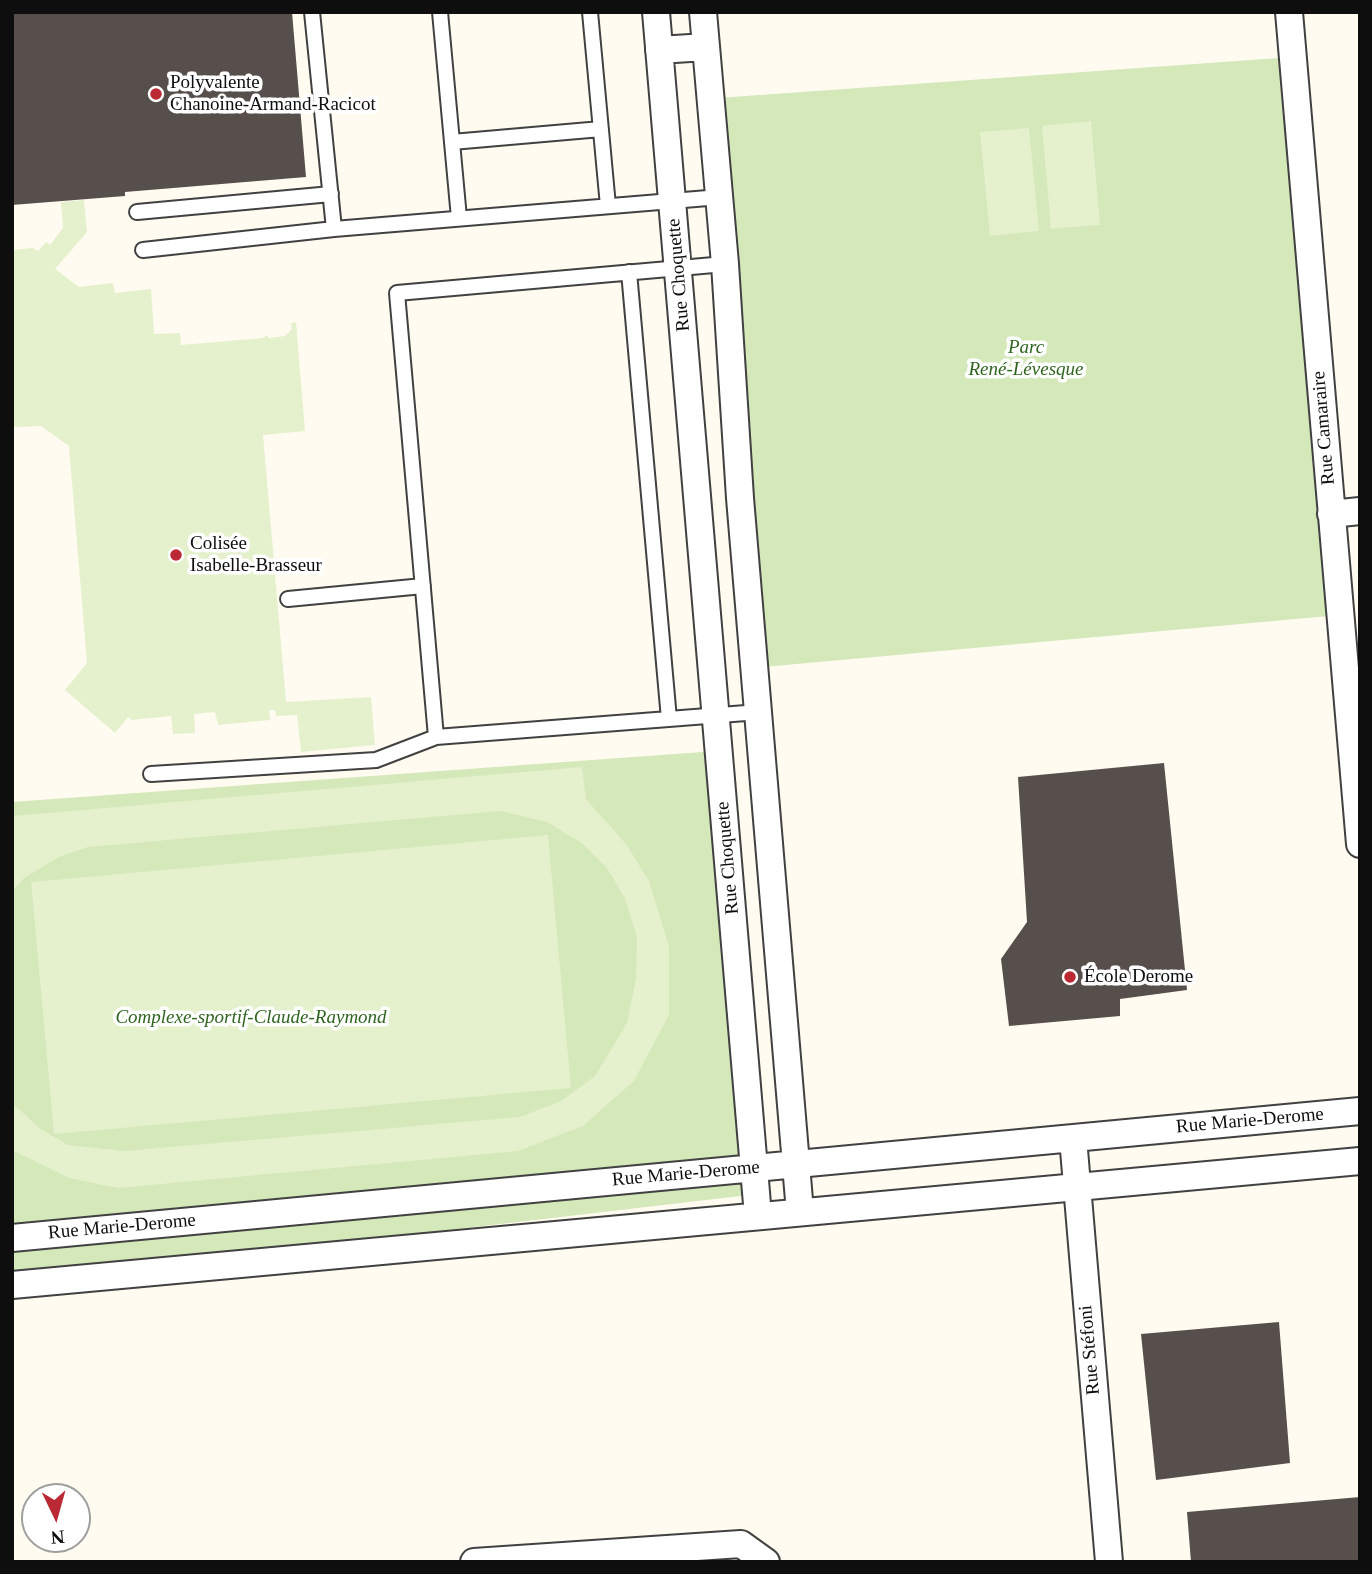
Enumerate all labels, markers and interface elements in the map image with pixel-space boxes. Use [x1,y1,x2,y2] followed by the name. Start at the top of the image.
[170,72,376,116] place label: Polyvalente Chanoine-Armand-Racicot
[148,86,164,102] marker: Polyvalente Chanoine-Armand-Racicot
[663,217,695,333] street label: Rue Choquette
[969,337,1083,381] park label: Parc René-Lévesque
[1308,370,1340,486] street label: Rue Camaraire
[190,533,322,577] place label: Colisée Isabelle-Brasseur
[168,547,184,563] marker: Colisée Isabelle-Brasseur
[712,800,744,916] street label: Rue Choquette
[1084,966,1193,988] place label: École Derome
[1062,969,1078,985] marker: École Derome
[115,1007,387,1029] park label: Complexe-sportif-Claude-Raymond
[1175,1103,1325,1139] street label: Rue Marie-Derome
[611,1156,761,1192] street label: Rue Marie-Derome
[47,1209,197,1245] street label: Rue Marie-Derome
[1075,1304,1105,1396] street label: Rue Stéfoni
[21,1483,91,1553] north arrow
[50,1526,65,1548] text: N

